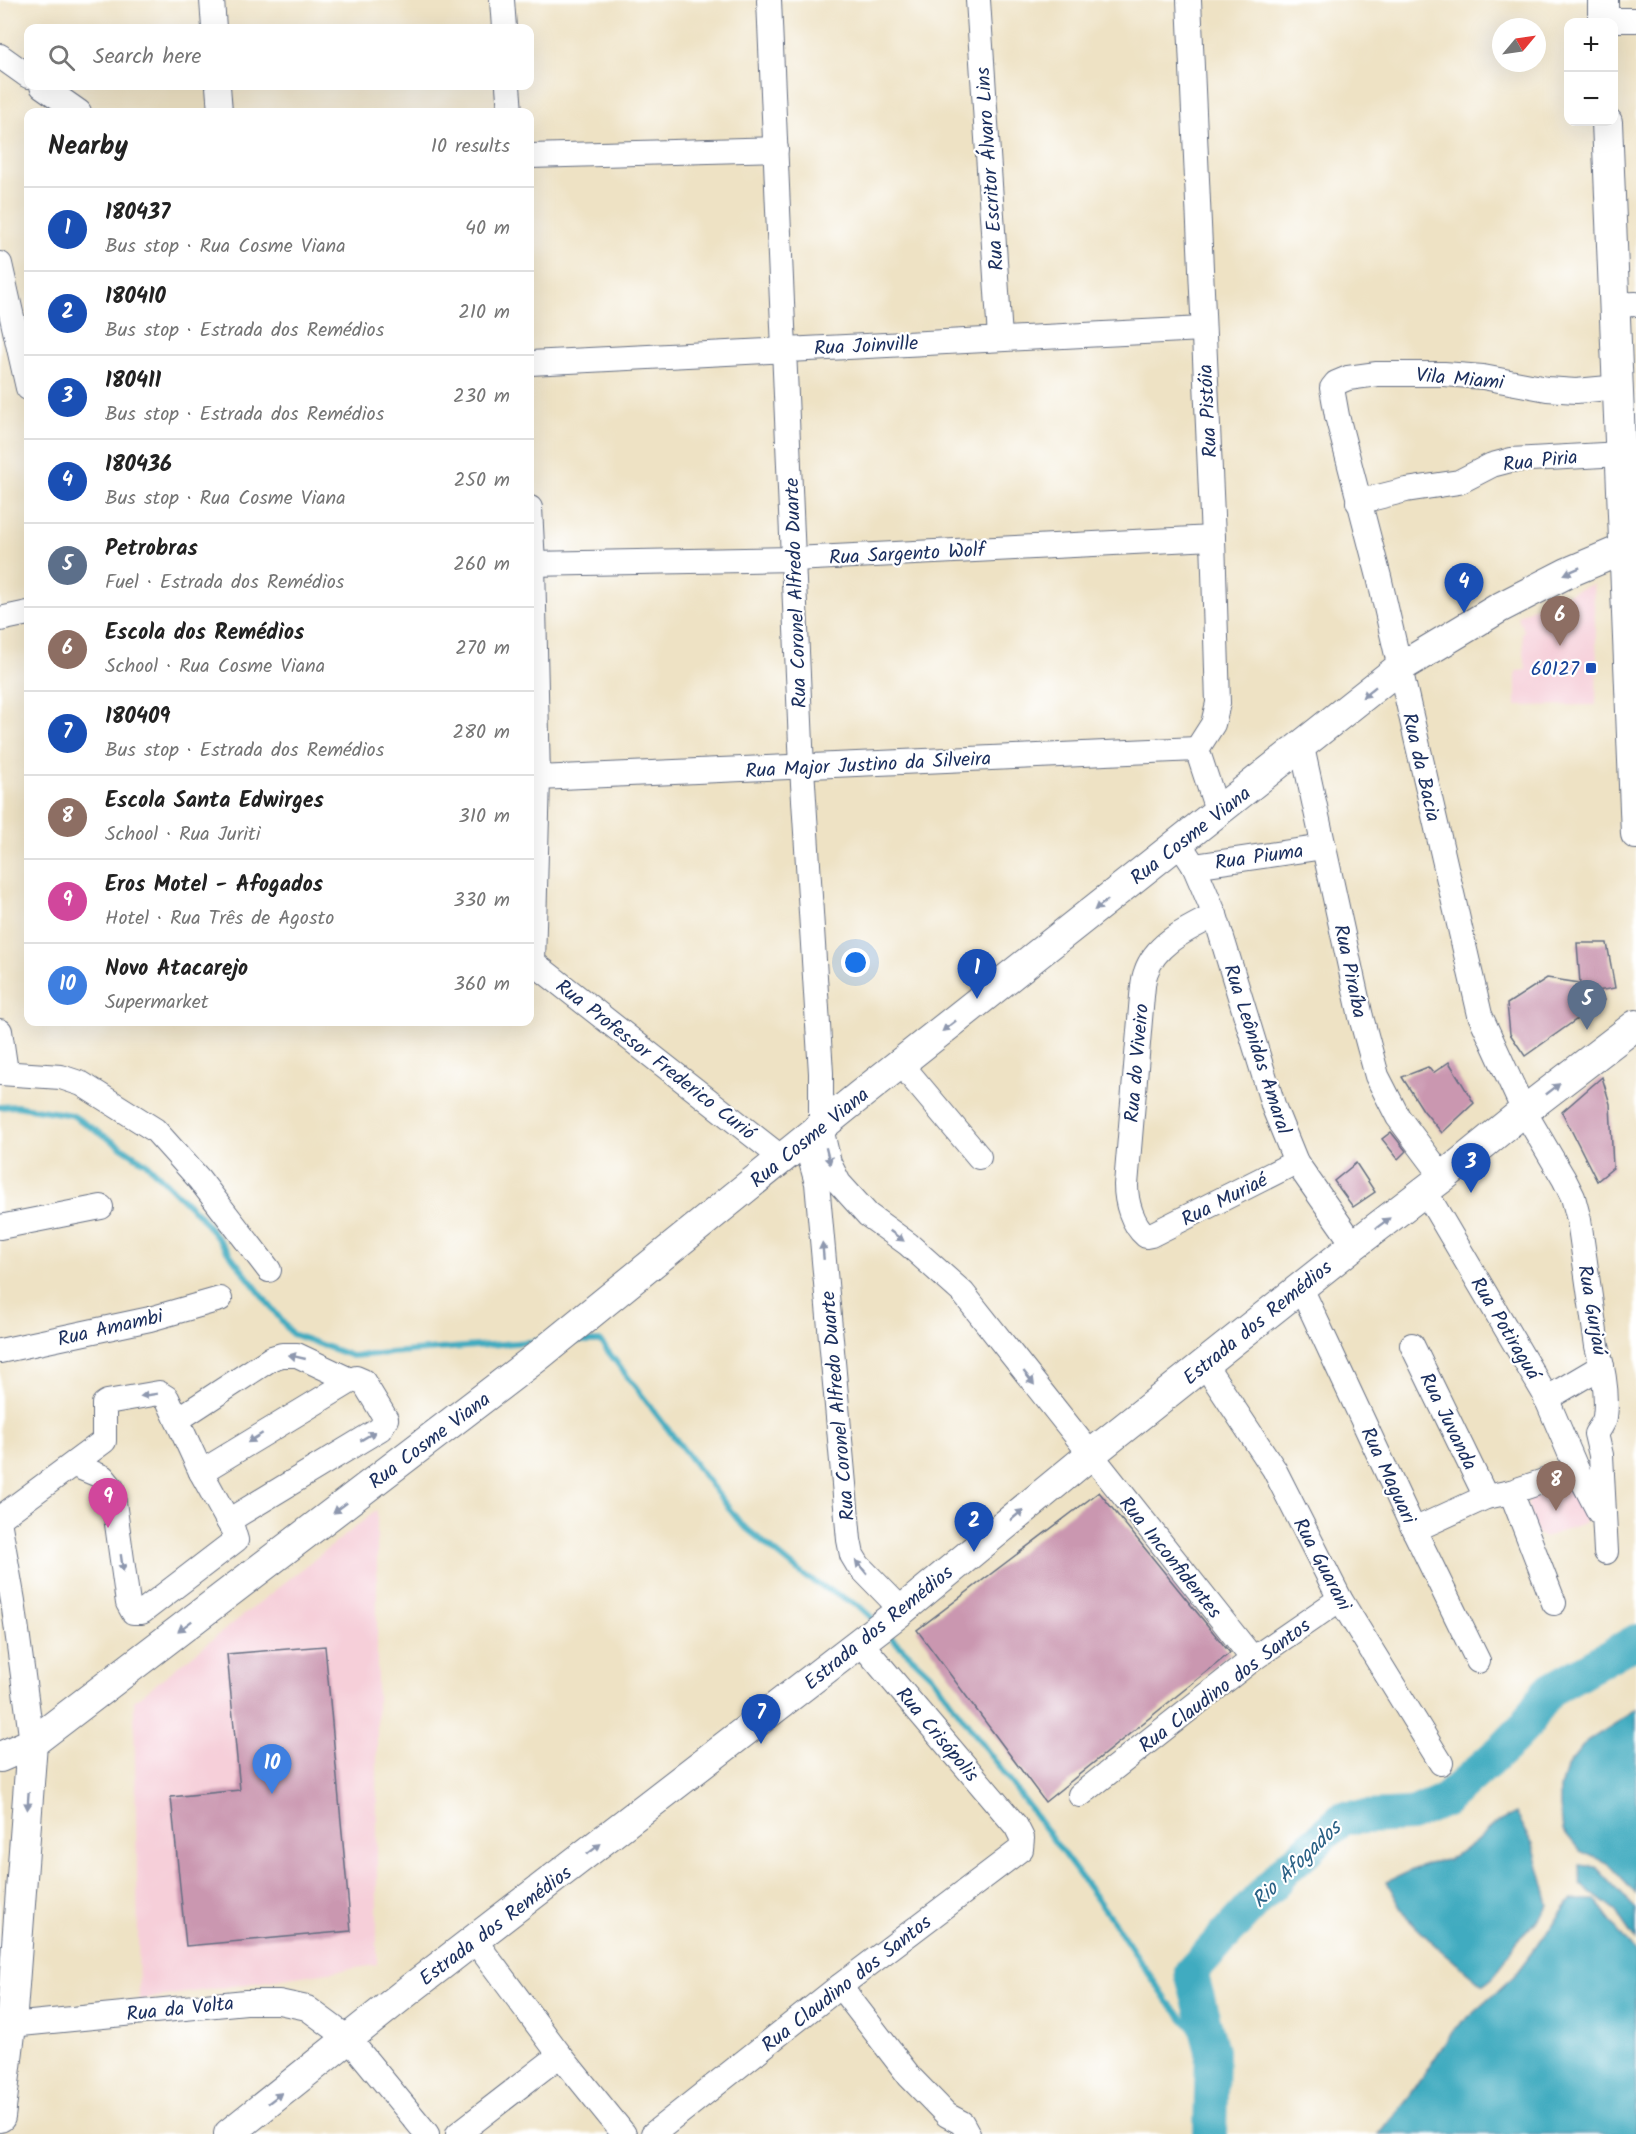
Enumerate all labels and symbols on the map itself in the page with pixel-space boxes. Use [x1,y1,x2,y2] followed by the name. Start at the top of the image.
[1492,18,1546,72] north arrow
[968,65,1014,272] street label: Rua Escritor Álvaro Lins
[813,328,919,366] street label: Rua Joinville
[1414,360,1506,400] street label: Vila Miami
[1191,363,1227,459] street label: Rua Pistóia
[1501,442,1579,482] street label: Rua Piria
[777,477,817,709] street label: Rua Coronel Alfredo Duarte
[828,535,989,575] street label: Rua Sargento Wolf
[1444,564,1484,613] pin: 4
[1563,566,1581,576] one-way arrow
[1540,596,1580,646] pin: 6
[1531,654,1580,686] place label: 60127
[1584,661,1598,675] marker: 60127
[1362,686,1377,698] one-way arrow
[1392,710,1448,825] street label: Rua da Bacia
[744,744,992,788] street label: Rua Major Justino da Silveira
[1124,779,1259,894] street label: Rua Cosme Viana
[1213,836,1306,880] street label: Rua Piuma
[1094,899,1109,911] one-way arrow
[1324,922,1375,1021] street label: Rua Piraíba
[841,948,870,977] your location
[958,950,996,999] pin: 1
[1213,960,1299,1139] street label: Rua Leônidas Amaral
[548,972,763,1150] street label: Rua Professor Frederico Curió
[1568,980,1606,1030] pin: 5
[1117,1002,1159,1124] street label: Rua do Viveiro
[941,1020,956,1032] one-way arrow
[743,1080,877,1197] street label: Rua Cosme Viana
[1545,1084,1560,1096] one-way arrow
[1452,1144,1490,1193] pin: 3
[823,1147,833,1165] one-way arrow
[1176,1165,1275,1236] street label: Rua Muriaé
[1375,1217,1391,1229] one-way arrow
[888,1230,904,1242] one-way arrow
[818,1242,828,1261] one-way arrow
[1176,1253,1340,1394] street label: Estrada dos Remédios
[1567,1263,1615,1358] street label: Rua Gurjaú
[1461,1271,1549,1388] street label: Rua Potiraguá
[813,1290,865,1522] street label: Rua Coronel Alfredo Duarte
[55,1301,168,1357] street label: Rua Amambi
[287,1352,306,1361] one-way arrow
[1410,1367,1485,1476] street label: Rua Juvanda
[1023,1370,1036,1386] one-way arrow
[362,1385,498,1498] street label: Rua Cosme Viana
[140,1391,159,1400] one-way arrow
[1351,1422,1424,1531] street label: Rua Maguari
[360,1431,376,1442] one-way arrow
[247,1433,263,1444] one-way arrow
[1536,1462,1576,1511] pin: 8
[88,1478,128,1528] pin: 9
[1110,1490,1229,1627] street label: Rua Inconfidentes
[333,1501,348,1513] one-way arrow
[954,1502,994,1552] pin: 2
[1009,1508,1025,1521] one-way arrow
[1283,1513,1360,1618] street label: Rua Guarani
[118,1553,127,1572] one-way arrow
[797,1558,961,1699] street label: Estrada dos Remédios
[855,1559,868,1575] one-way arrow
[1132,1611,1319,1762] street label: Rua Claudino dos Santos
[178,1619,193,1631] one-way arrow
[887,1680,986,1791] street label: Rua Crisópolis
[742,1694,780,1744] pin: 7
[252,1744,292,1794] pin: 10
[23,1792,33,1811] one-way arrow
[1245,1812,1351,1917] water label: Rio Afogados
[587,1843,602,1855] one-way arrow
[413,1858,580,1995] street label: Estrada dos Remédios
[755,1907,940,2061] street label: Rua Claudino dos Santos
[125,1988,235,2032] street label: Rua da Volta
[268,2092,283,2104] one-way arrow

